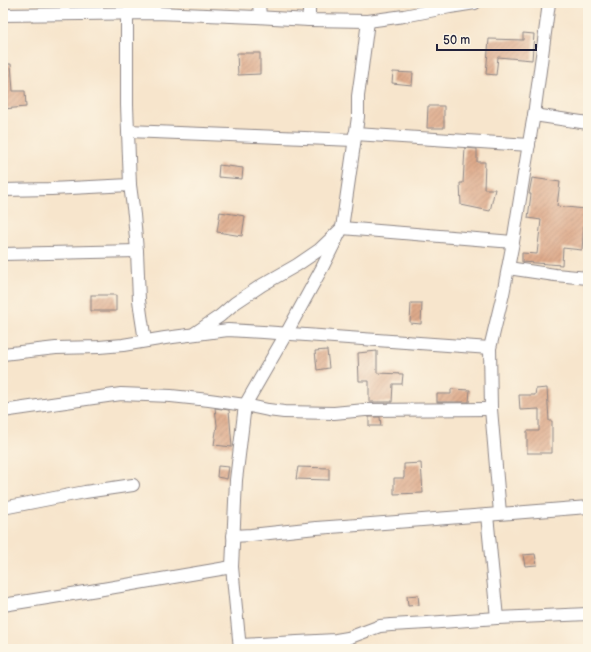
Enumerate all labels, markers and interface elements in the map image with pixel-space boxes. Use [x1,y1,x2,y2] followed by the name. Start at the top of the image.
[437,26,536,52] scale bar
[443,33,470,48] text: 50 m

